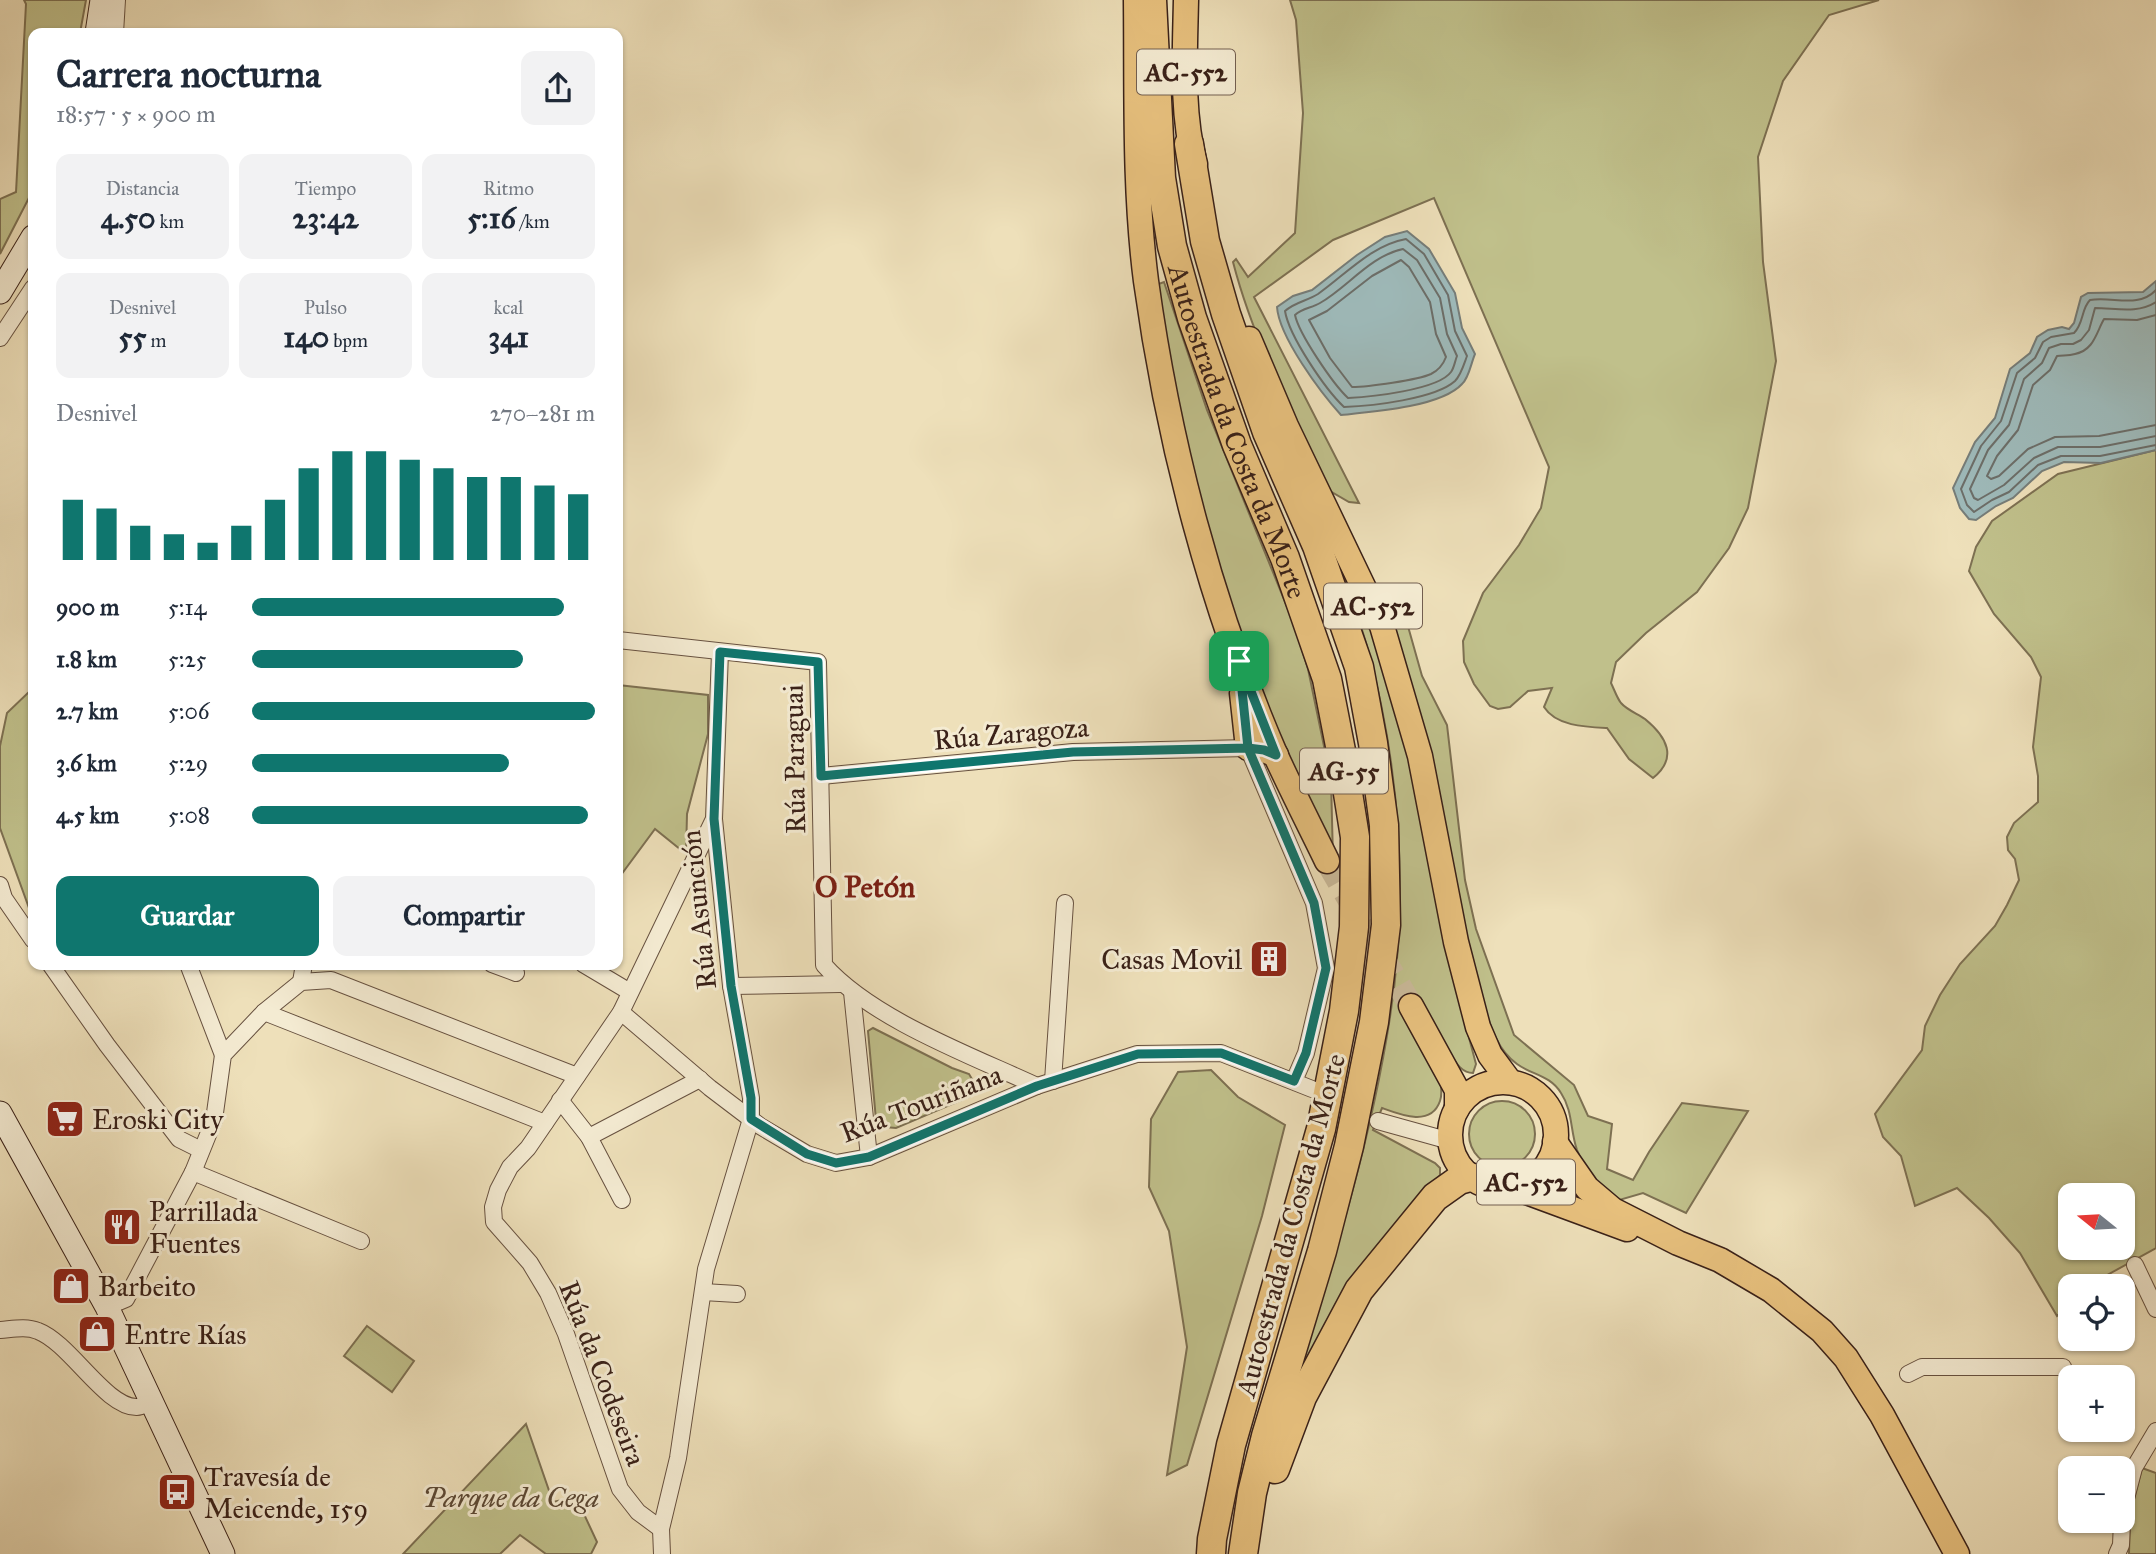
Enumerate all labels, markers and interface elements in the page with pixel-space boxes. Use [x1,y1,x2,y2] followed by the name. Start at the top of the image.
[1137,50,1235,94] road number: AC-552
[56,51,321,97] text: Carrera nocturna
[521,51,595,125] button: share
[56,100,215,128] text: 18:57 · 5 × 900 m
[106,177,179,200] text: Distancia
[295,177,356,200] text: Tiempo
[483,177,534,200] text: Ritmo
[101,200,155,236] text: 4.50
[293,200,358,236] text: 23:42
[467,200,516,236] text: 5:16
[155,210,184,233] text: km
[516,210,550,233] text: /km
[1160,260,1315,603] street label: Autoestrada da Costa da Morte
[109,296,176,319] text: Desnivel
[304,296,347,319] text: Pulso
[494,296,523,319] text: kcal
[119,319,146,355] text: 55
[283,319,329,355] text: 140
[488,319,529,355] text: 341
[146,329,166,352] text: m
[329,329,368,352] text: bpm
[56,399,137,427] text: Desnivel
[490,399,595,427] text: 270–281 m
[1324,584,1422,628] road number: AC-552
[56,593,119,621] text: 900 m
[168,593,206,621] text: 5:14
[1209,631,1269,691] pin
[1220,642,1258,680] icon: arrive
[56,645,117,673] text: 1.8 km
[168,645,206,673] text: 5:25
[776,684,813,834] street label: Rúa Paraguai
[56,697,118,725] text: 2.7 km
[168,697,210,725] text: 5:06
[932,709,1090,758] street label: Rúa Zaragoza
[1300,748,1388,793] road number: AG-55
[56,749,117,777] text: 3.6 km
[168,749,208,777] text: 5:29
[56,801,119,829] text: 4.5 km
[168,801,210,829] text: 5:08
[673,828,724,991] street label: Rúa Asunción
[815,869,916,905] district label: O Petón
[56,876,319,956] button: Guardar
[333,876,595,956] button: Compartir
[1248,938,1290,980] building icon: Casas Movil
[1101,942,1242,977] place label: Casas Movil
[1228,1050,1353,1401] street label: Autoestrada da Costa da Morte
[835,1057,1007,1150] street label: Rúa Touriñana
[44,1098,86,1140] supermarket icon: Eroski City
[92,1102,224,1137] place label: Eroski City
[1477,1160,1575,1204] road number: AC-552
[2058,1183,2135,1260] north arrow
[2058,1183,2135,1533] map controls
[149,1194,258,1261] place label: Parrillada Fuentes
[101,1206,143,1248] restaurant icon: Parrillada Fuentes
[50,1265,92,1307] shop icon: Barbeito
[98,1269,196,1304] place label: Barbeito
[2058,1274,2135,1351] button: locate
[551,1276,654,1471] street label: Rúa da Codeseira
[76,1313,118,1355] shop icon: Entre Rías
[124,1317,246,1352] place label: Entre Rías
[2058,1365,2135,1442] button: +
[2058,1456,2135,1533] button: −
[204,1459,368,1526] place label: Travesía de Meicende, 159
[156,1471,198,1513] bus stop icon: Travesía de Meicende, 159
[423,1480,599,1515] park label: Parque da Cega

